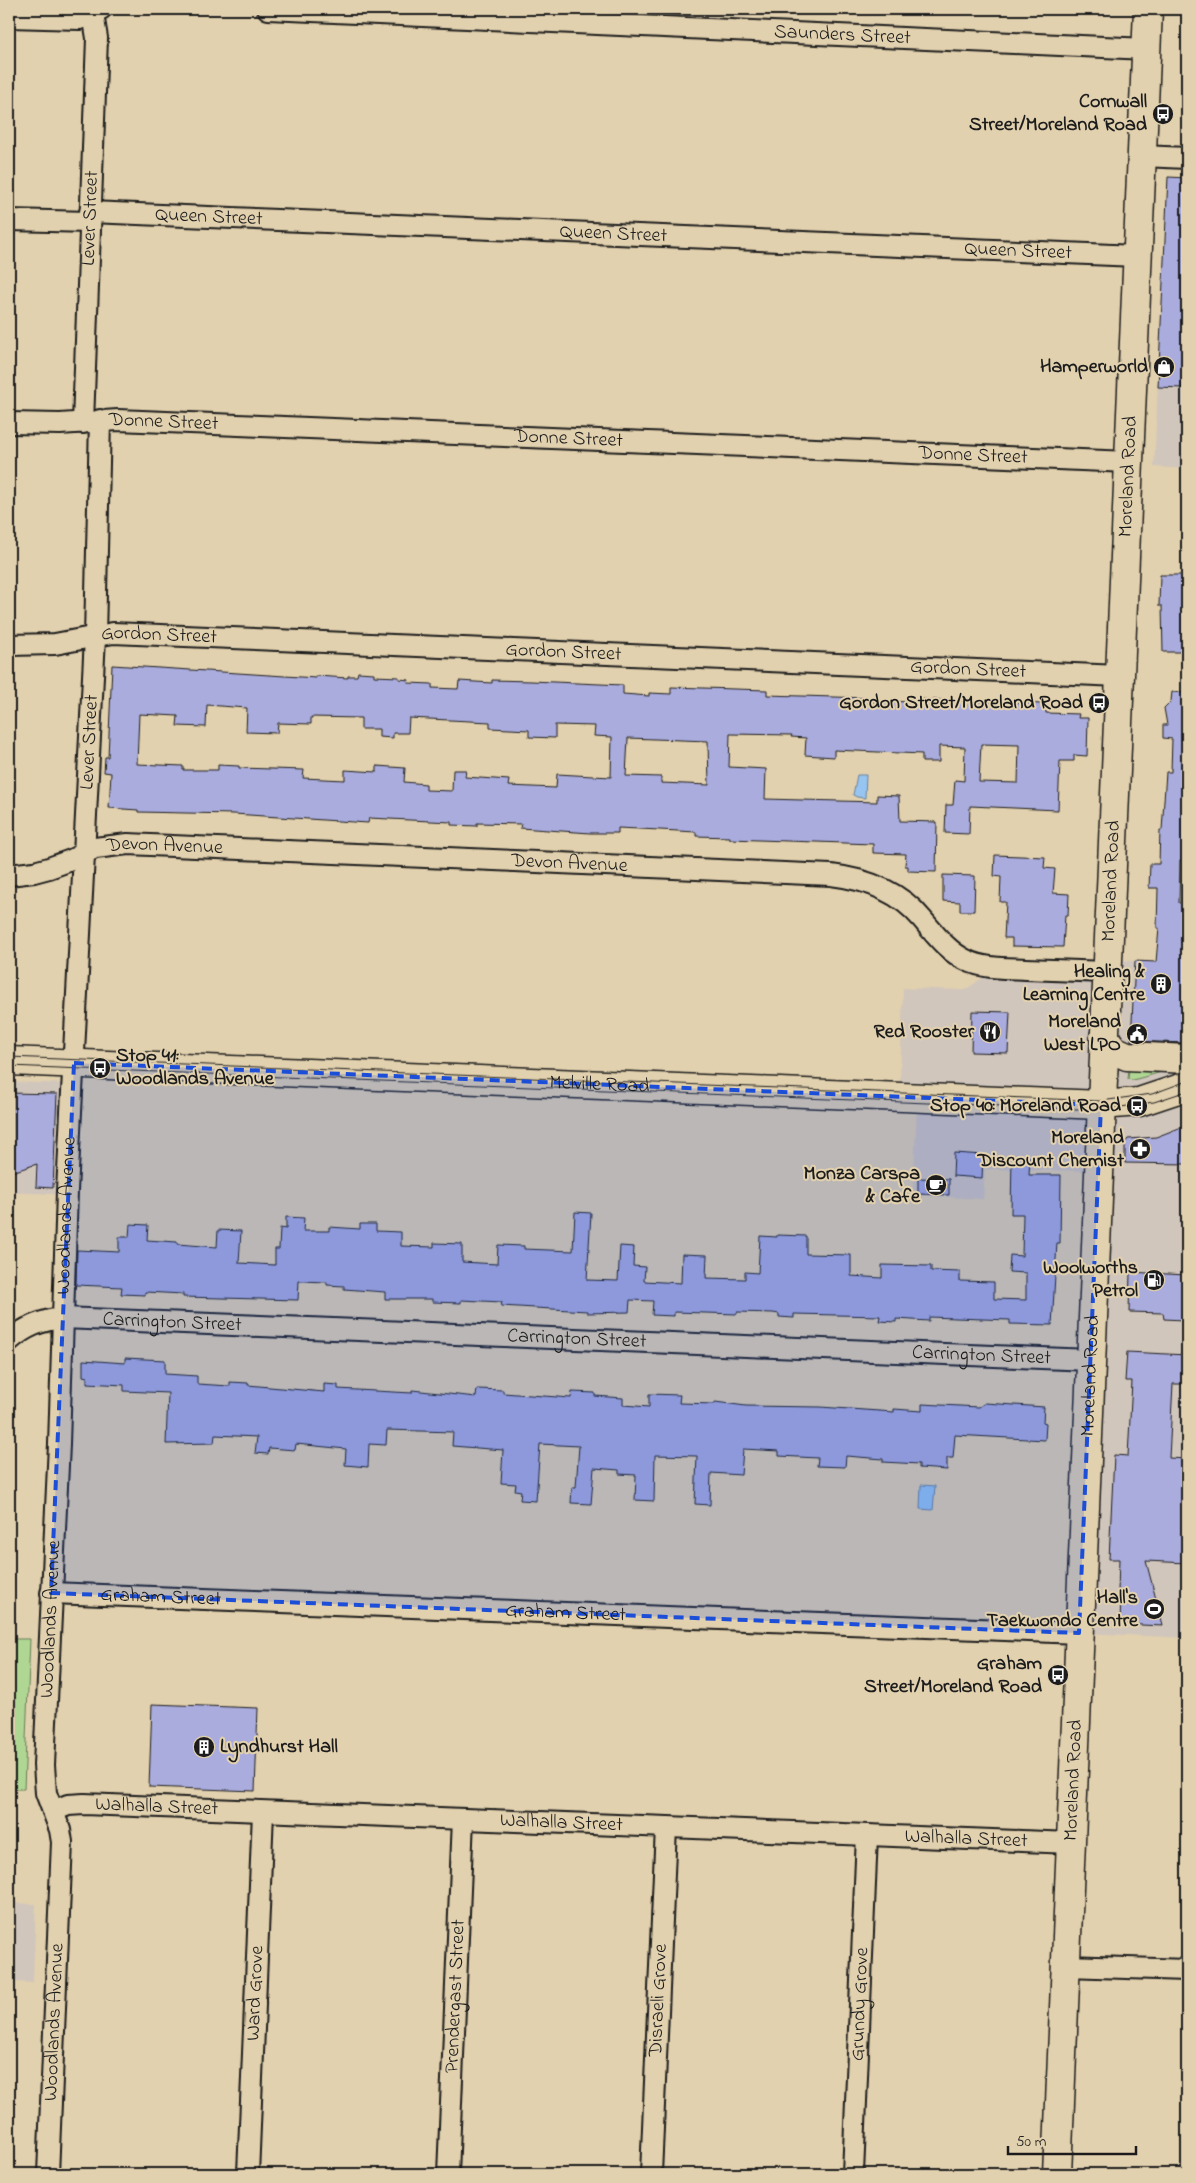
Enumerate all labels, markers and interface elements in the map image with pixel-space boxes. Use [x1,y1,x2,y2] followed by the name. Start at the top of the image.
[773,18,912,53] street label: Saunders Street
[969,88,1148,140] place label: Cornwall Street/Moreland Road
[1151,102,1175,126] bus stop icon: Cornwall Street/Moreland Road
[74,170,107,266] street label: Lever Street
[155,200,263,234] street label: Queen Street
[559,217,668,251] street label: Queen Street
[964,234,1073,268] street label: Queen Street
[1040,353,1149,382] place label: Hamperworld
[1152,355,1176,379] shop icon: Hamperworld
[107,405,219,439] street label: Donne Street
[1111,415,1145,538] street label: Moreland Road
[512,422,624,455] street label: Donne Street
[917,439,1029,472] street label: Donne Street
[98,619,218,652] street label: Gordon Street
[505,635,622,669] street label: Gordon Street
[910,653,1027,686] street label: Gordon Street
[839,689,1084,718] place label: Gordon Street/Moreland Road
[1087,691,1111,715] bus stop icon: Gordon Street/Moreland Road
[73,694,107,790] street label: Lever Street
[1094,820,1128,942] street label: Moreland Road
[104,829,224,863] street label: Devon Avenue
[510,846,628,881] street label: Devon Avenue
[1023,958,1146,1011] place label: Healing & Learning Centre
[1149,972,1173,996] building icon: Healing & Learning Centre
[1044,1008,1122,1060] place label: Moreland West LPO
[874,1018,975,1047] place label: Red Rooster
[978,1020,1002,1044] restaurant icon: Red Rooster
[1125,1022,1149,1046] public building icon: Moreland West LPO
[116,1042,275,1094] place label: Stop 41: Woodlands Avenue
[88,1056,112,1080] bus stop icon: Stop 41: Woodlands Avenue
[549,1068,650,1101] street label: Melville Road
[930,1092,1122,1121] place label: Stop 40: Moreland Road
[1125,1094,1149,1118] bus stop icon: Stop 40: Moreland Road
[977,1124,1125,1176] place label: Moreland Discount Chemist
[49,1136,84,1295] street label: Woodlands Avenue
[1128,1137,1152,1161] pharmacy icon: Moreland Discount Chemist
[804,1160,921,1212] place label: Monza Carspa & Cafe
[924,1173,948,1197] cafe icon: Monza Carspa & Cafe
[1043,1254,1138,1306] place label: Woolworths Petrol
[1142,1268,1166,1292] fuel station icon: Woolworths Petrol
[102,1305,243,1340] street label: Carrington Street
[1074,1314,1108,1437] street label: Moreland Road
[507,1322,647,1356] street label: Carrington Street
[911,1338,1052,1373] street label: Carrington Street
[33,1540,69,1699] street label: Woodlands Avenue
[100,1580,222,1614] street label: Graham Street
[987,1584,1139,1636] place label: Hall's Taekwondo Centre
[505,1596,627,1630] street label: Graham Street
[1142,1597,1166,1621] sports icon: Hall's Taekwondo Centre
[864,1650,1043,1702] place label: Graham Street/Moreland Road
[1046,1663,1070,1687] bus stop icon: Graham Street/Moreland Road
[1057,1719,1091,1842] street label: Moreland Road
[220,1733,338,1763] place label: Lyndhurst Hall
[192,1735,216,1759] building icon: Lyndhurst Hall
[95,1790,219,1824] street label: Walhalla Street
[499,1806,624,1840] street label: Walhalla Street
[904,1822,1028,1856] street label: Walhalla Street
[438,1918,473,2074] street label: Prendergast Street
[37,1943,72,2102] street label: Woodlands Avenue
[642,1943,675,2058] street label: Disraeli Grove
[239,1945,272,2041] street label: Ward Grove
[843,1947,877,2062] street label: Grundy Grove
[1008,2123,1136,2155] scale bar
[1016,2131,1047,2153] text: 50 m

